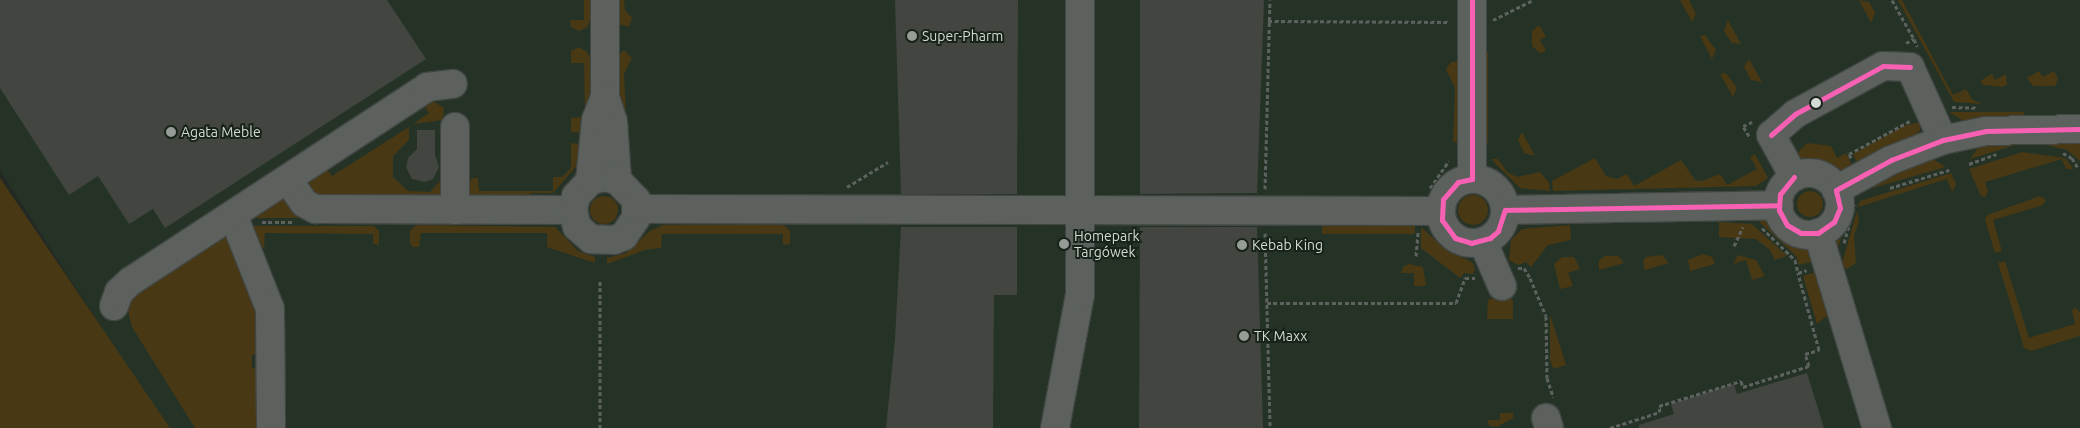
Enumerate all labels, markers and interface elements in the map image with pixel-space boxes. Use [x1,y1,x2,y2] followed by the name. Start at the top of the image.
[922,28,1003,44] place label: Super-Pharm
[906,30,918,42] marker: Super-Pharm
[1811,98,1821,108] unlabelled marker
[181,124,261,140] place label: Agata Meble
[165,126,177,138] marker: Agata Meble
[1074,228,1140,260] place label: Homepark Targówek
[1252,237,1323,253] place label: Kebab King
[1058,238,1070,250] marker: Homepark Targówek
[1236,239,1248,251] marker: Kebab King
[1254,328,1307,344] place label: TK Maxx
[1238,330,1250,342] marker: TK Maxx

